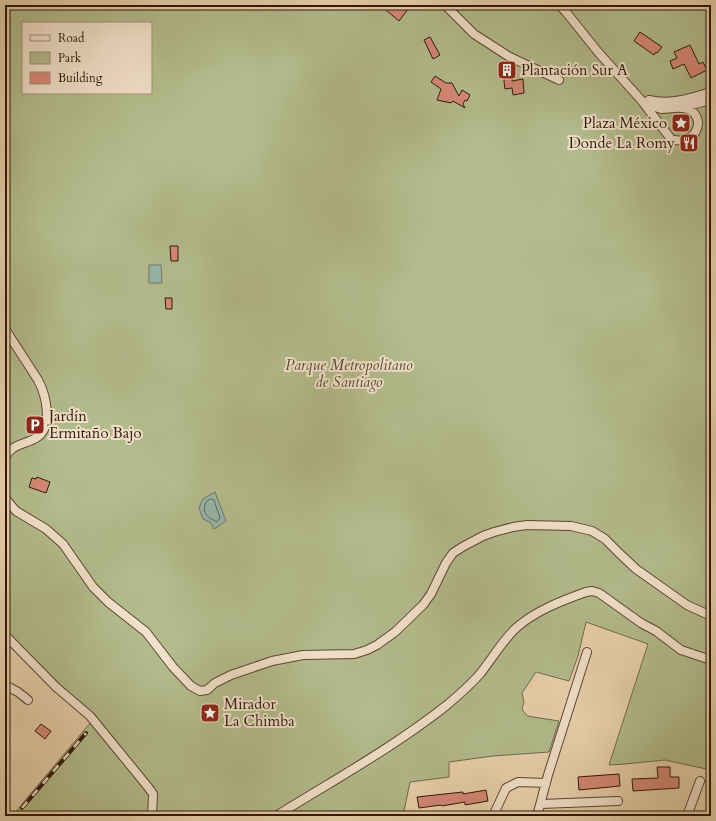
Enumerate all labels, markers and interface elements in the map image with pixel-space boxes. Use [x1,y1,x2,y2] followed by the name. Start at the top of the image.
[22,22,152,94] legend
[58,30,85,46] text: Road
[58,50,82,66] text: Park
[496,59,518,81] building icon: Plantación Sur A
[521,60,628,80] place label: Plantación Sur A
[58,70,103,86] text: Building
[670,112,692,134] place icon: Plaza México
[583,113,667,133] place label: Plaza México
[678,132,700,154] restaurant icon: Donde La Romy
[569,133,675,153] place label: Donde La Romy
[285,355,413,392] park label: Parque Metropolitano de Santiago
[47,406,142,443] place label: Jardín Ermitaño Bajo
[24,414,46,436] parking icon: Jardín Ermitaño Bajo
[224,694,295,731] place label: Mirador La Chimba
[199,702,221,724] place icon: Mirador La Chimba

